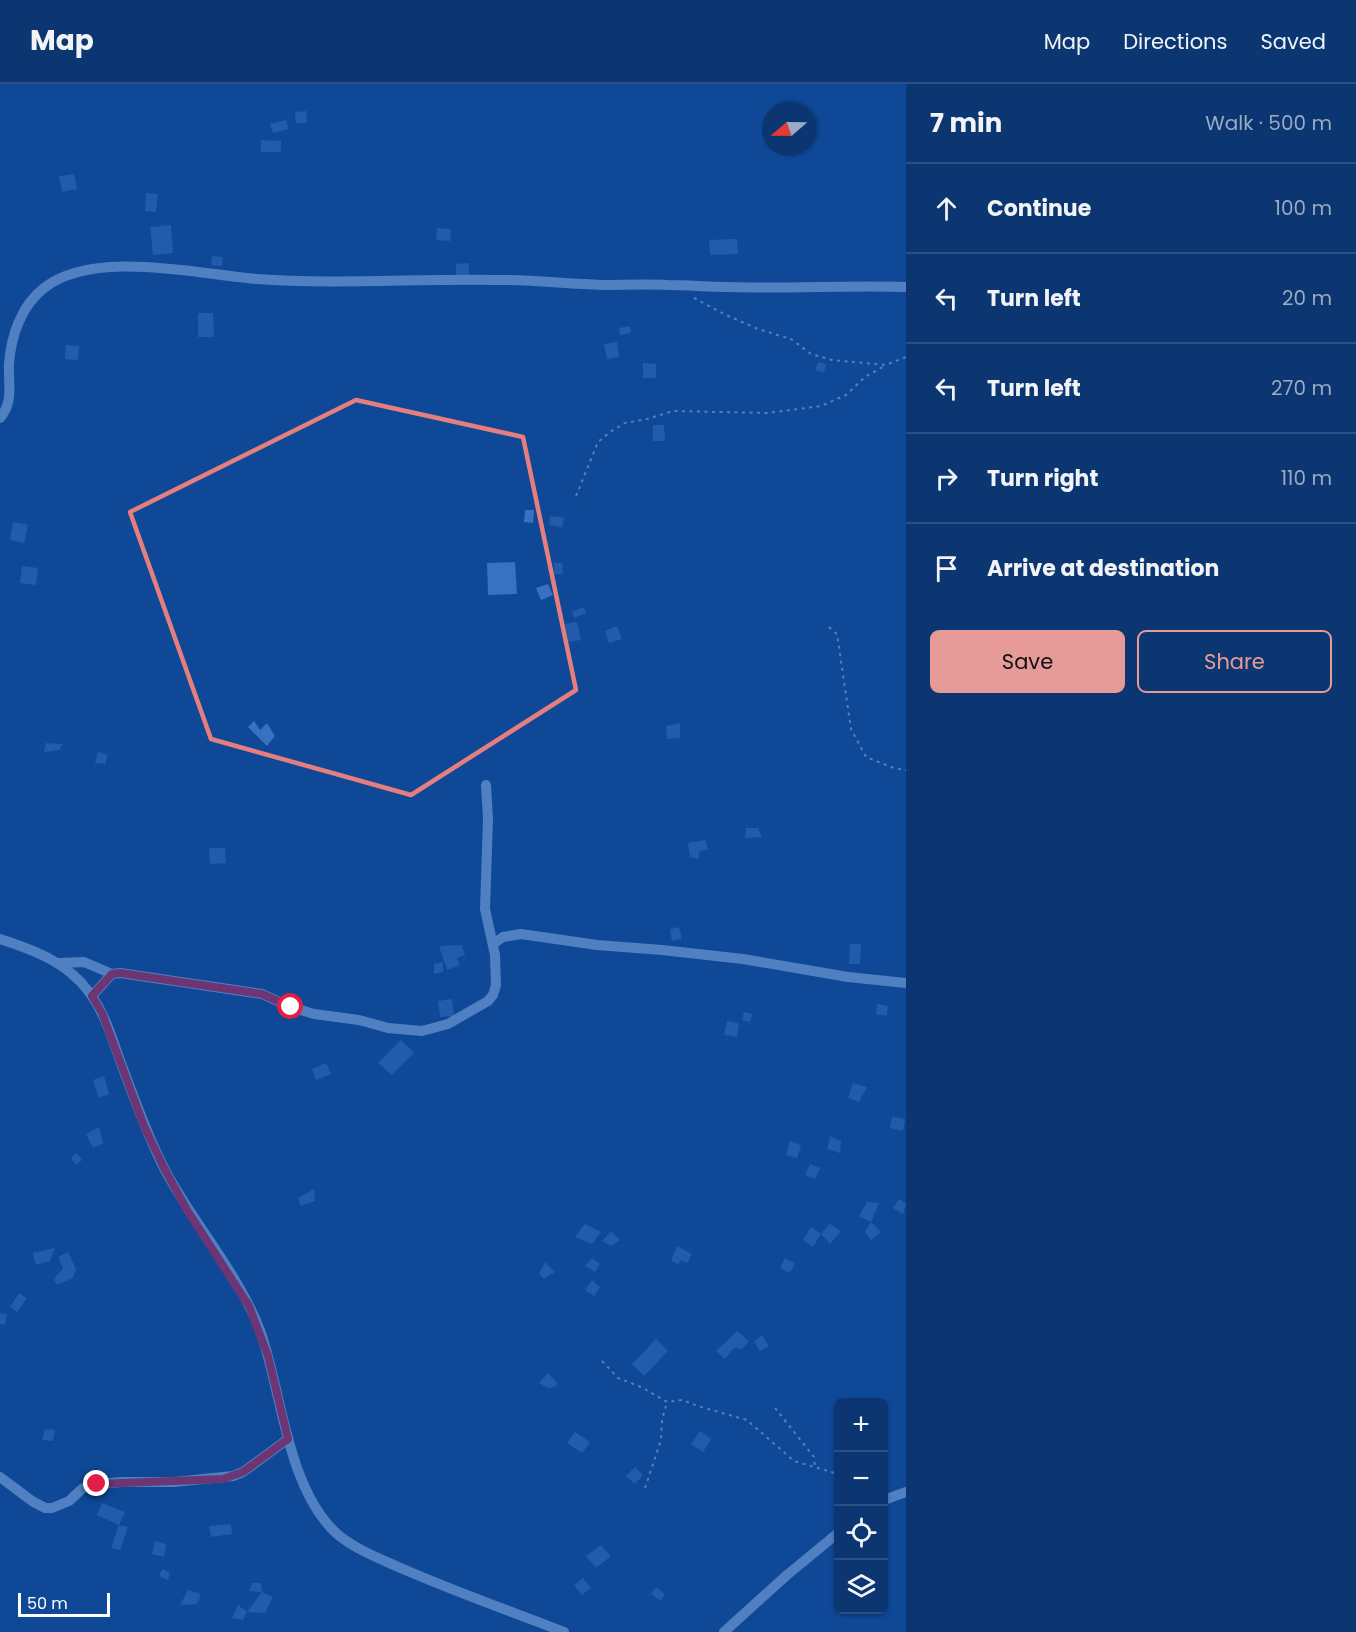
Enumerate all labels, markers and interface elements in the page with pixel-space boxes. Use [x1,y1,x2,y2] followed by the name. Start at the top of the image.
[30,21,94,60] text: Map
[1044,27,1090,56] text: Map
[1123,27,1227,56] text: Directions
[1260,27,1326,56] text: Saved
[762,102,816,156] north arrow
[930,105,1002,141] text: 7 min
[1205,109,1332,137] text: Walk · 500 m
[930,192,963,225] icon: ahead
[987,193,1091,224] text: Continue
[1275,194,1332,222] text: 100 m
[930,282,963,315] icon: left
[987,283,1081,314] text: Turn left
[1282,284,1332,312] text: 20 m
[930,372,963,405] icon: left
[987,373,1081,404] text: Turn left
[1271,374,1332,402] text: 270 m
[930,462,963,495] icon: right
[987,463,1098,494] text: Turn right
[1281,464,1332,492] text: 110 m
[930,552,963,585] icon: arrive
[987,553,1219,584] text: Arrive at destination
[930,630,1125,693] button: Save
[1137,630,1332,693] button: Share
[277,993,303,1019] route start
[834,1398,888,1614] map controls
[834,1398,888,1452] button: +
[834,1452,888,1506] button: −
[83,1470,109,1496] route end
[834,1506,888,1560] button: locate
[834,1560,888,1614] button: layers
[18,1590,110,1618] scale bar
[27,1592,68,1615] text: 50 m

